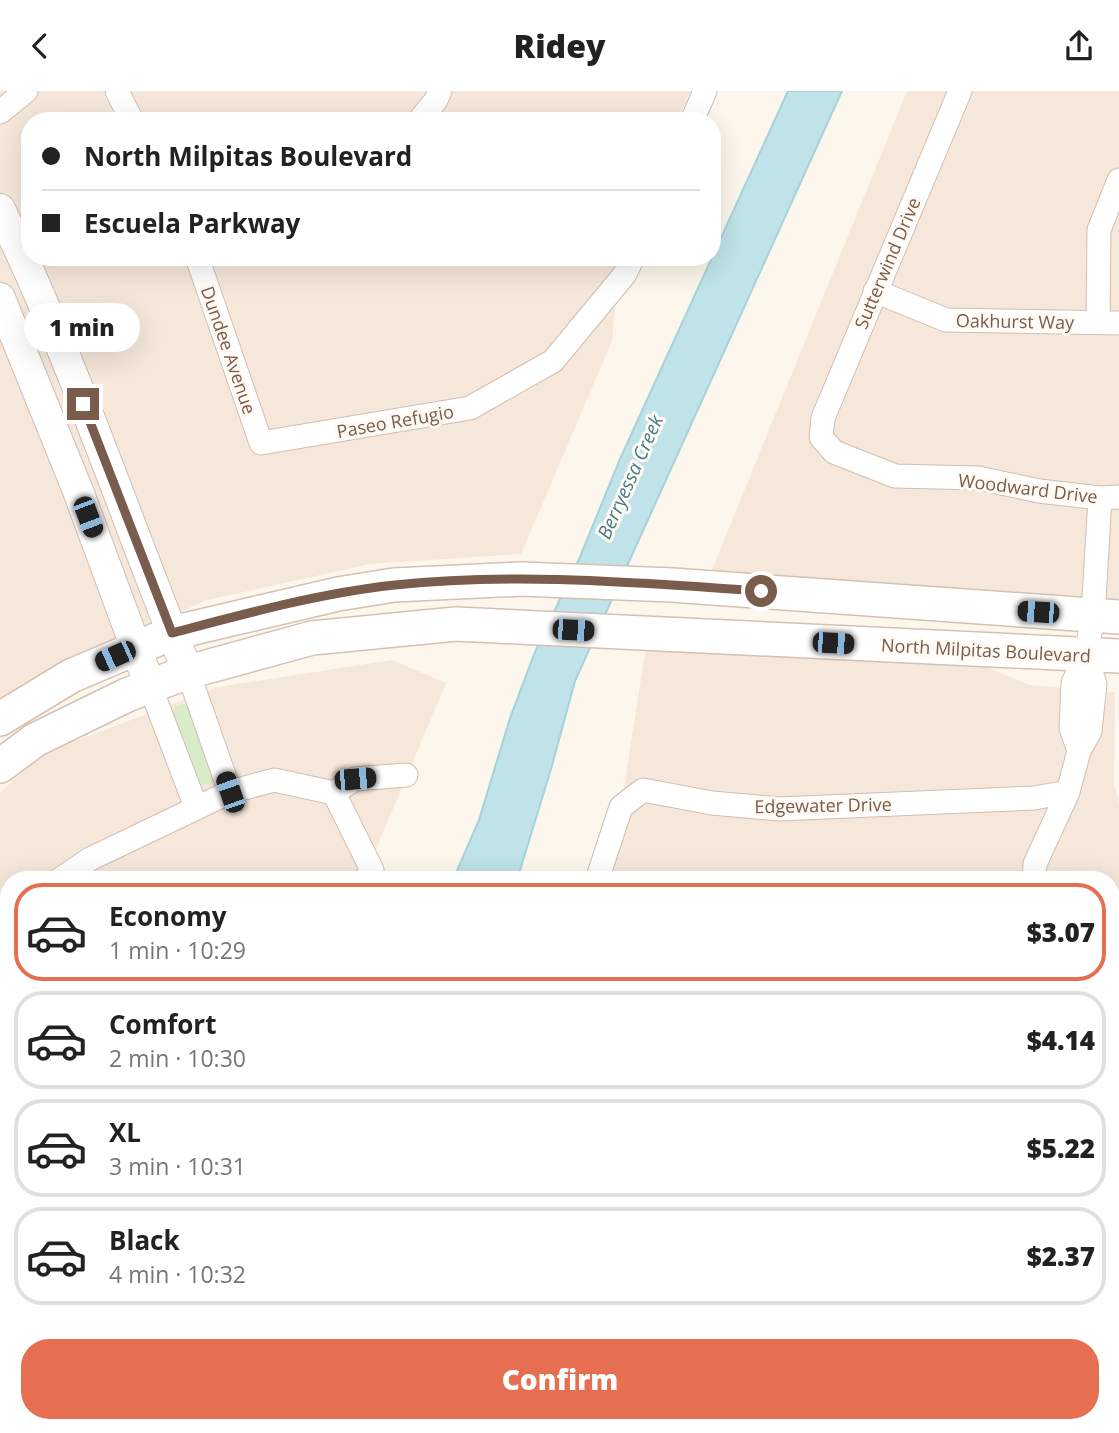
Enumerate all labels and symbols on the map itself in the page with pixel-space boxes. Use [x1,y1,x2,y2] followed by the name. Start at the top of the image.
[849,194,925,332] street label: Sutterwind Drive
[196,283,262,417] street label: Dundee Avenue
[25,303,141,351] callout: 1 min
[956,308,1075,334] street label: Oakhurst Way
[67,388,99,420] route end
[335,399,455,443] street label: Paseo Refugio
[591,410,669,543] water label: Berryessa Creek
[957,468,1099,508] street label: Woodward Drive
[71,494,106,540] car
[745,575,777,607] route start
[1017,600,1060,624] car
[552,618,595,642] car
[812,631,855,655] car
[881,633,1091,667] street label: North Milpitas Boulevard
[92,638,139,674] car
[334,767,377,791] car
[214,769,247,815] car
[754,792,892,818] street label: Edgewater Drive

